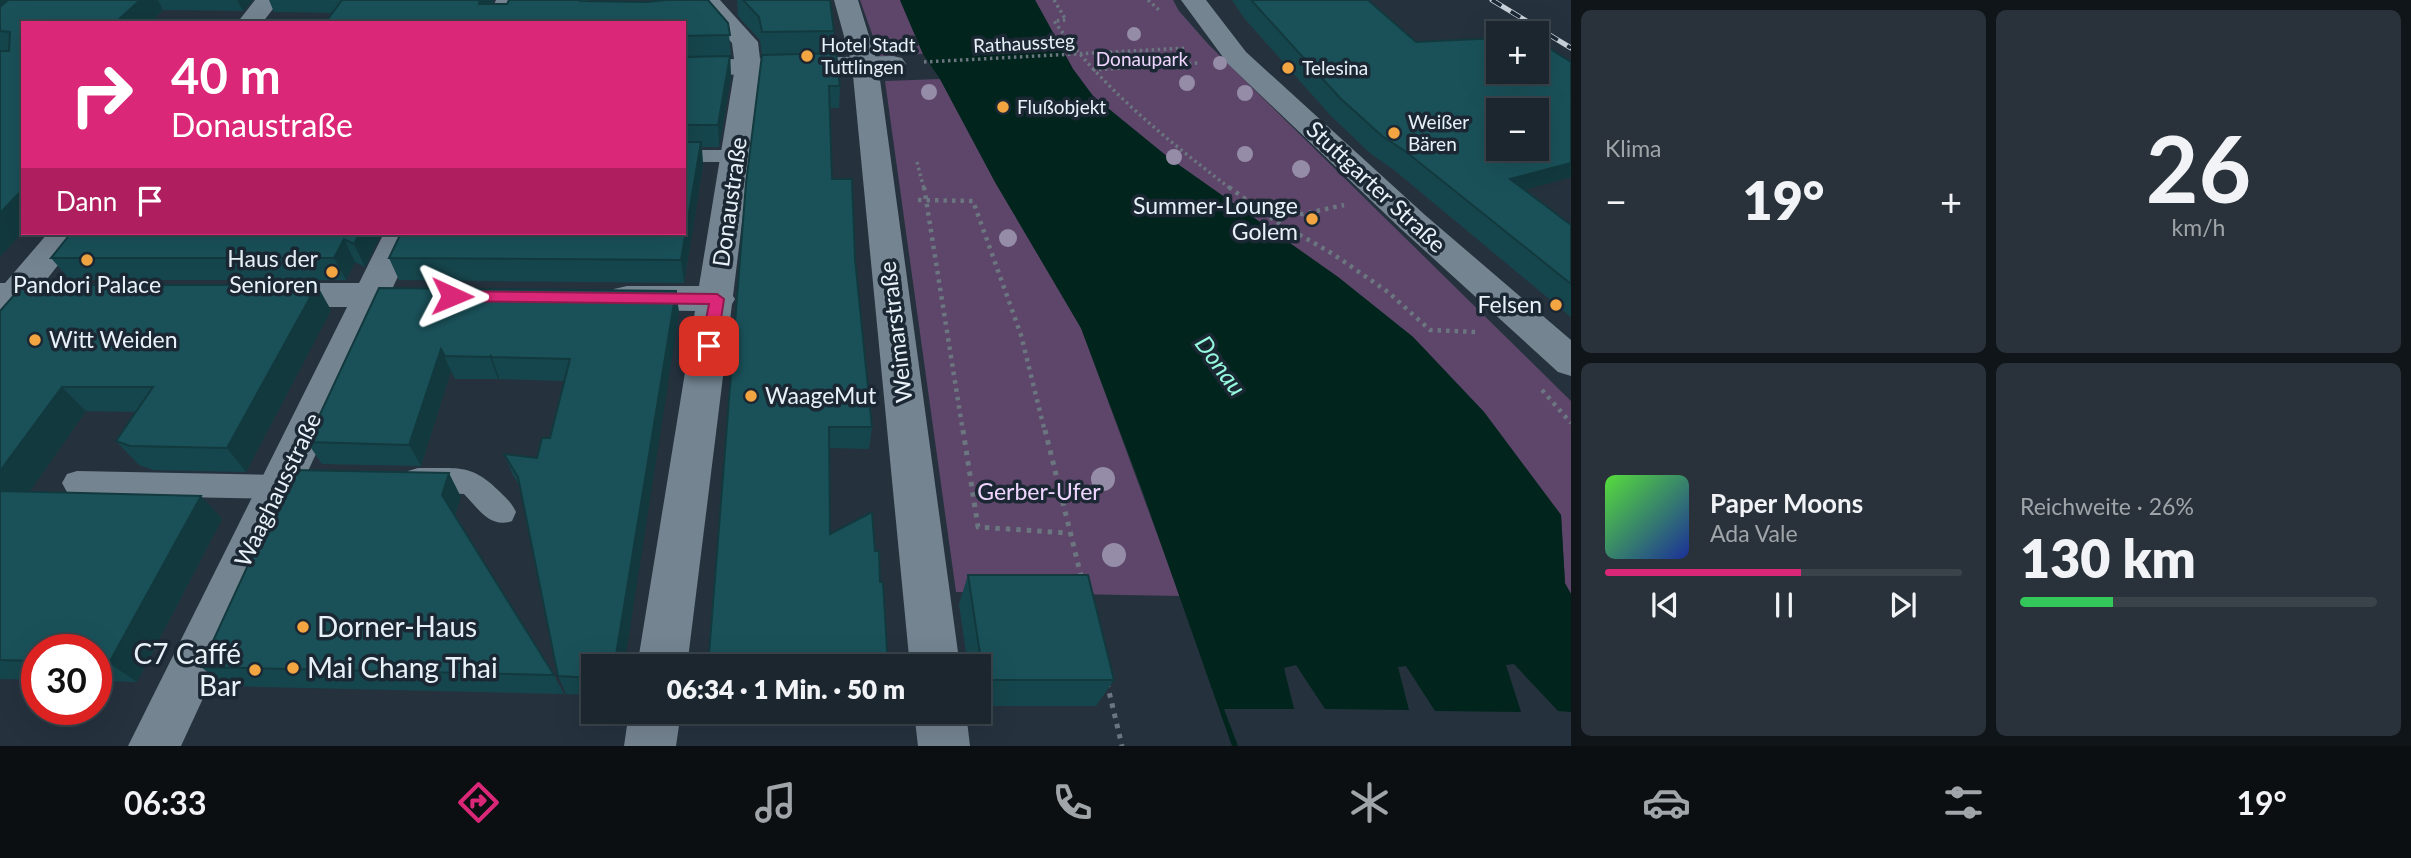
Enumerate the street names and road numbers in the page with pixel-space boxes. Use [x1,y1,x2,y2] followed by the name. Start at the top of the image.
[973,28,1075,57] street label: Rathaussteg
[1301,115,1452,258] street label: Stuttgarter Straße
[706,135,752,269] street label: Donaustraße
[872,260,918,404] street label: Weimarstraße
[228,408,326,571] street label: Waaghausstraße

